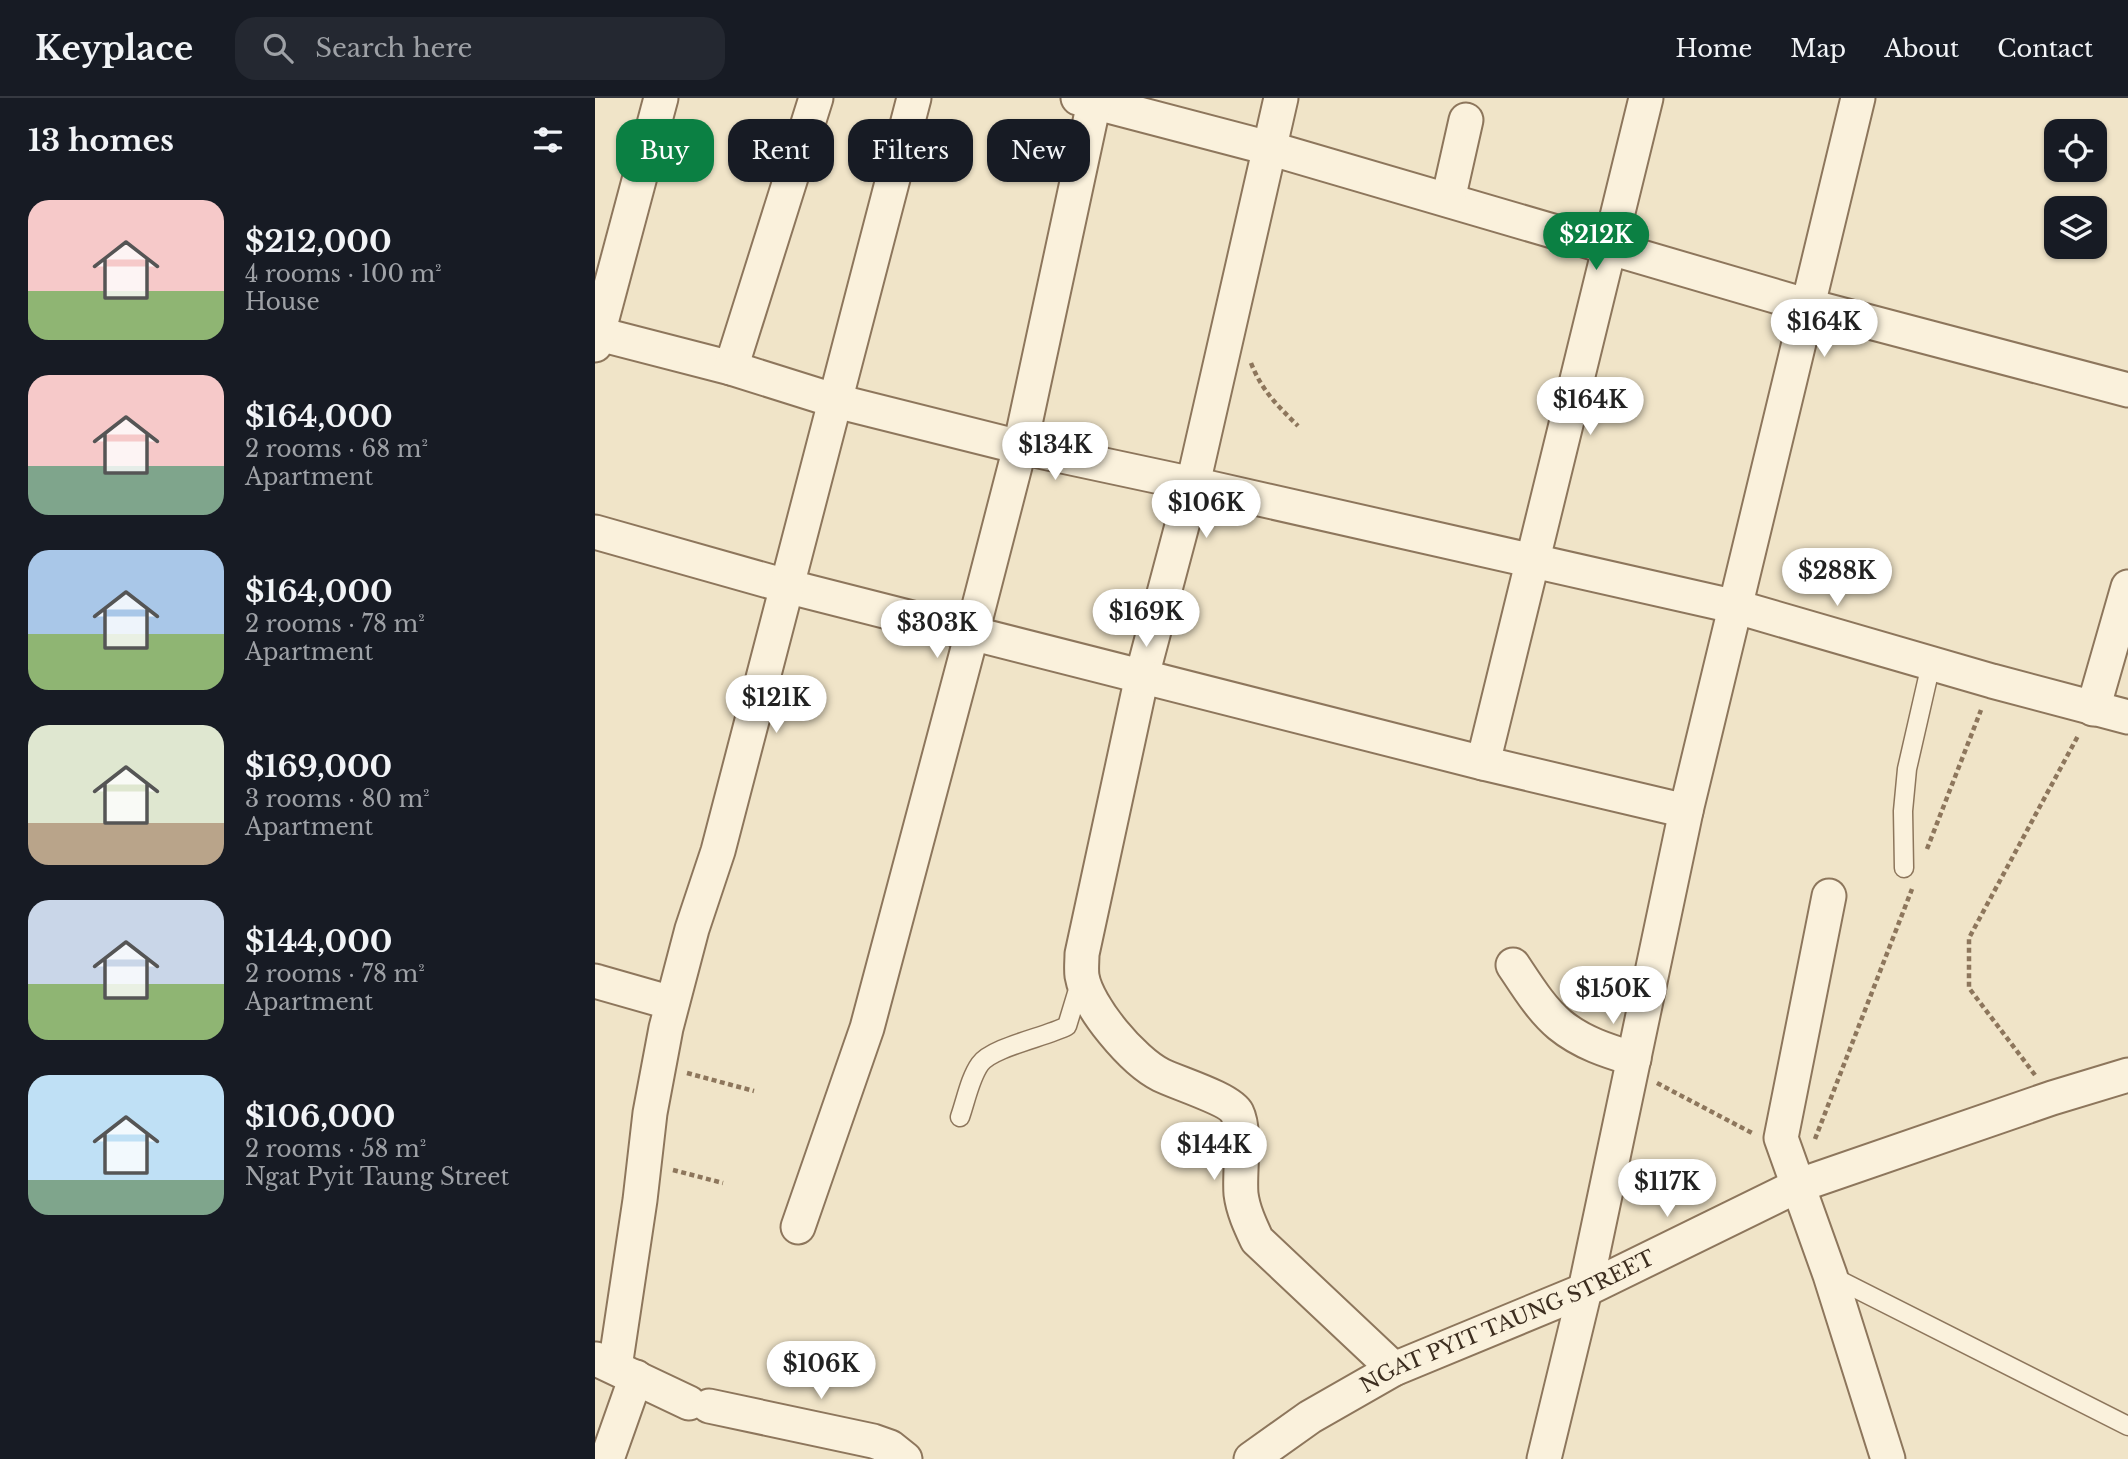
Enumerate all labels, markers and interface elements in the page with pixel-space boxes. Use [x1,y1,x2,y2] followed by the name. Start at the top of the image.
[235,17,725,80] search box
[35,28,193,69] text: Keyplace
[259,29,297,67] icon: search
[315,32,472,64] text: Search here
[1676,34,1752,63] text: Home
[1790,34,1846,63] text: Map
[1884,34,1959,63] text: About
[1997,34,2093,63] text: Contact
[616,119,714,182] chip: Buy
[728,119,834,182] chip: Rent
[848,119,973,182] chip: Filters
[987,119,1090,182] chip: New
[2044,119,2107,259] map controls
[2044,119,2107,182] button: locate
[529,121,567,159] icon: filters
[28,122,174,159] text: 13 homes
[2044,196,2107,259] button: layers
[1547,212,1645,272] pin: $212K
[1559,221,1633,249] text: $212K
[245,223,392,260] text: $212,000
[84,228,168,312] icon: home
[245,260,442,288] text: 4 rooms · 100 m²
[245,288,320,316] text: House
[1775,300,1873,359] pin: $164K
[1787,308,1861,336] text: $164K
[1541,378,1639,437] pin: $164K
[1553,386,1627,414] text: $164K
[245,398,393,435] text: $164,000
[84,403,168,487] icon: home
[1006,422,1104,482] pin: $134K
[1018,431,1092,459] text: $134K
[245,435,428,463] text: 2 rooms · 68 m²
[245,463,373,491] text: Apartment
[1157,480,1255,540] pin: $106K
[1168,489,1244,517] text: $106K
[1788,548,1886,608] pin: $288K
[1798,557,1876,585] text: $288K
[245,573,393,610] text: $164,000
[84,578,168,662] icon: home
[1097,589,1195,649] pin: $169K
[1109,598,1183,626] text: $169K
[888,601,986,660] pin: $303K
[897,609,977,637] text: $303K
[245,610,425,638] text: 2 rooms · 78 m²
[245,638,373,666] text: Apartment
[727,676,825,735] pin: $121K
[742,684,810,712] text: $121K
[245,748,392,785] text: $169,000
[84,753,168,837] icon: home
[245,785,430,813] text: 3 rooms · 80 m²
[245,813,373,841] text: Apartment
[245,923,392,960] text: $144,000
[84,928,168,1012] icon: home
[245,960,425,988] text: 2 rooms · 78 m²
[1564,967,1662,1026] pin: $150K
[1576,975,1650,1003] text: $150K
[245,988,373,1016] text: Apartment
[245,1098,395,1135] text: $106,000
[84,1103,168,1187] icon: home
[1165,1122,1263,1182] pin: $144K
[1177,1131,1251,1159] text: $144K
[245,1135,426,1163] text: 2 rooms · 58 m²
[1618,1160,1716,1219] pin: $117K
[245,1163,509,1191] text: Ngat Pyit Taung Street
[1634,1168,1700,1196] text: $117K
[1356,1245,1659,1399] street label: NGAT PYIT TAUNG STREET
[772,1342,870,1401] pin: $106K
[783,1350,859,1378] text: $106K

